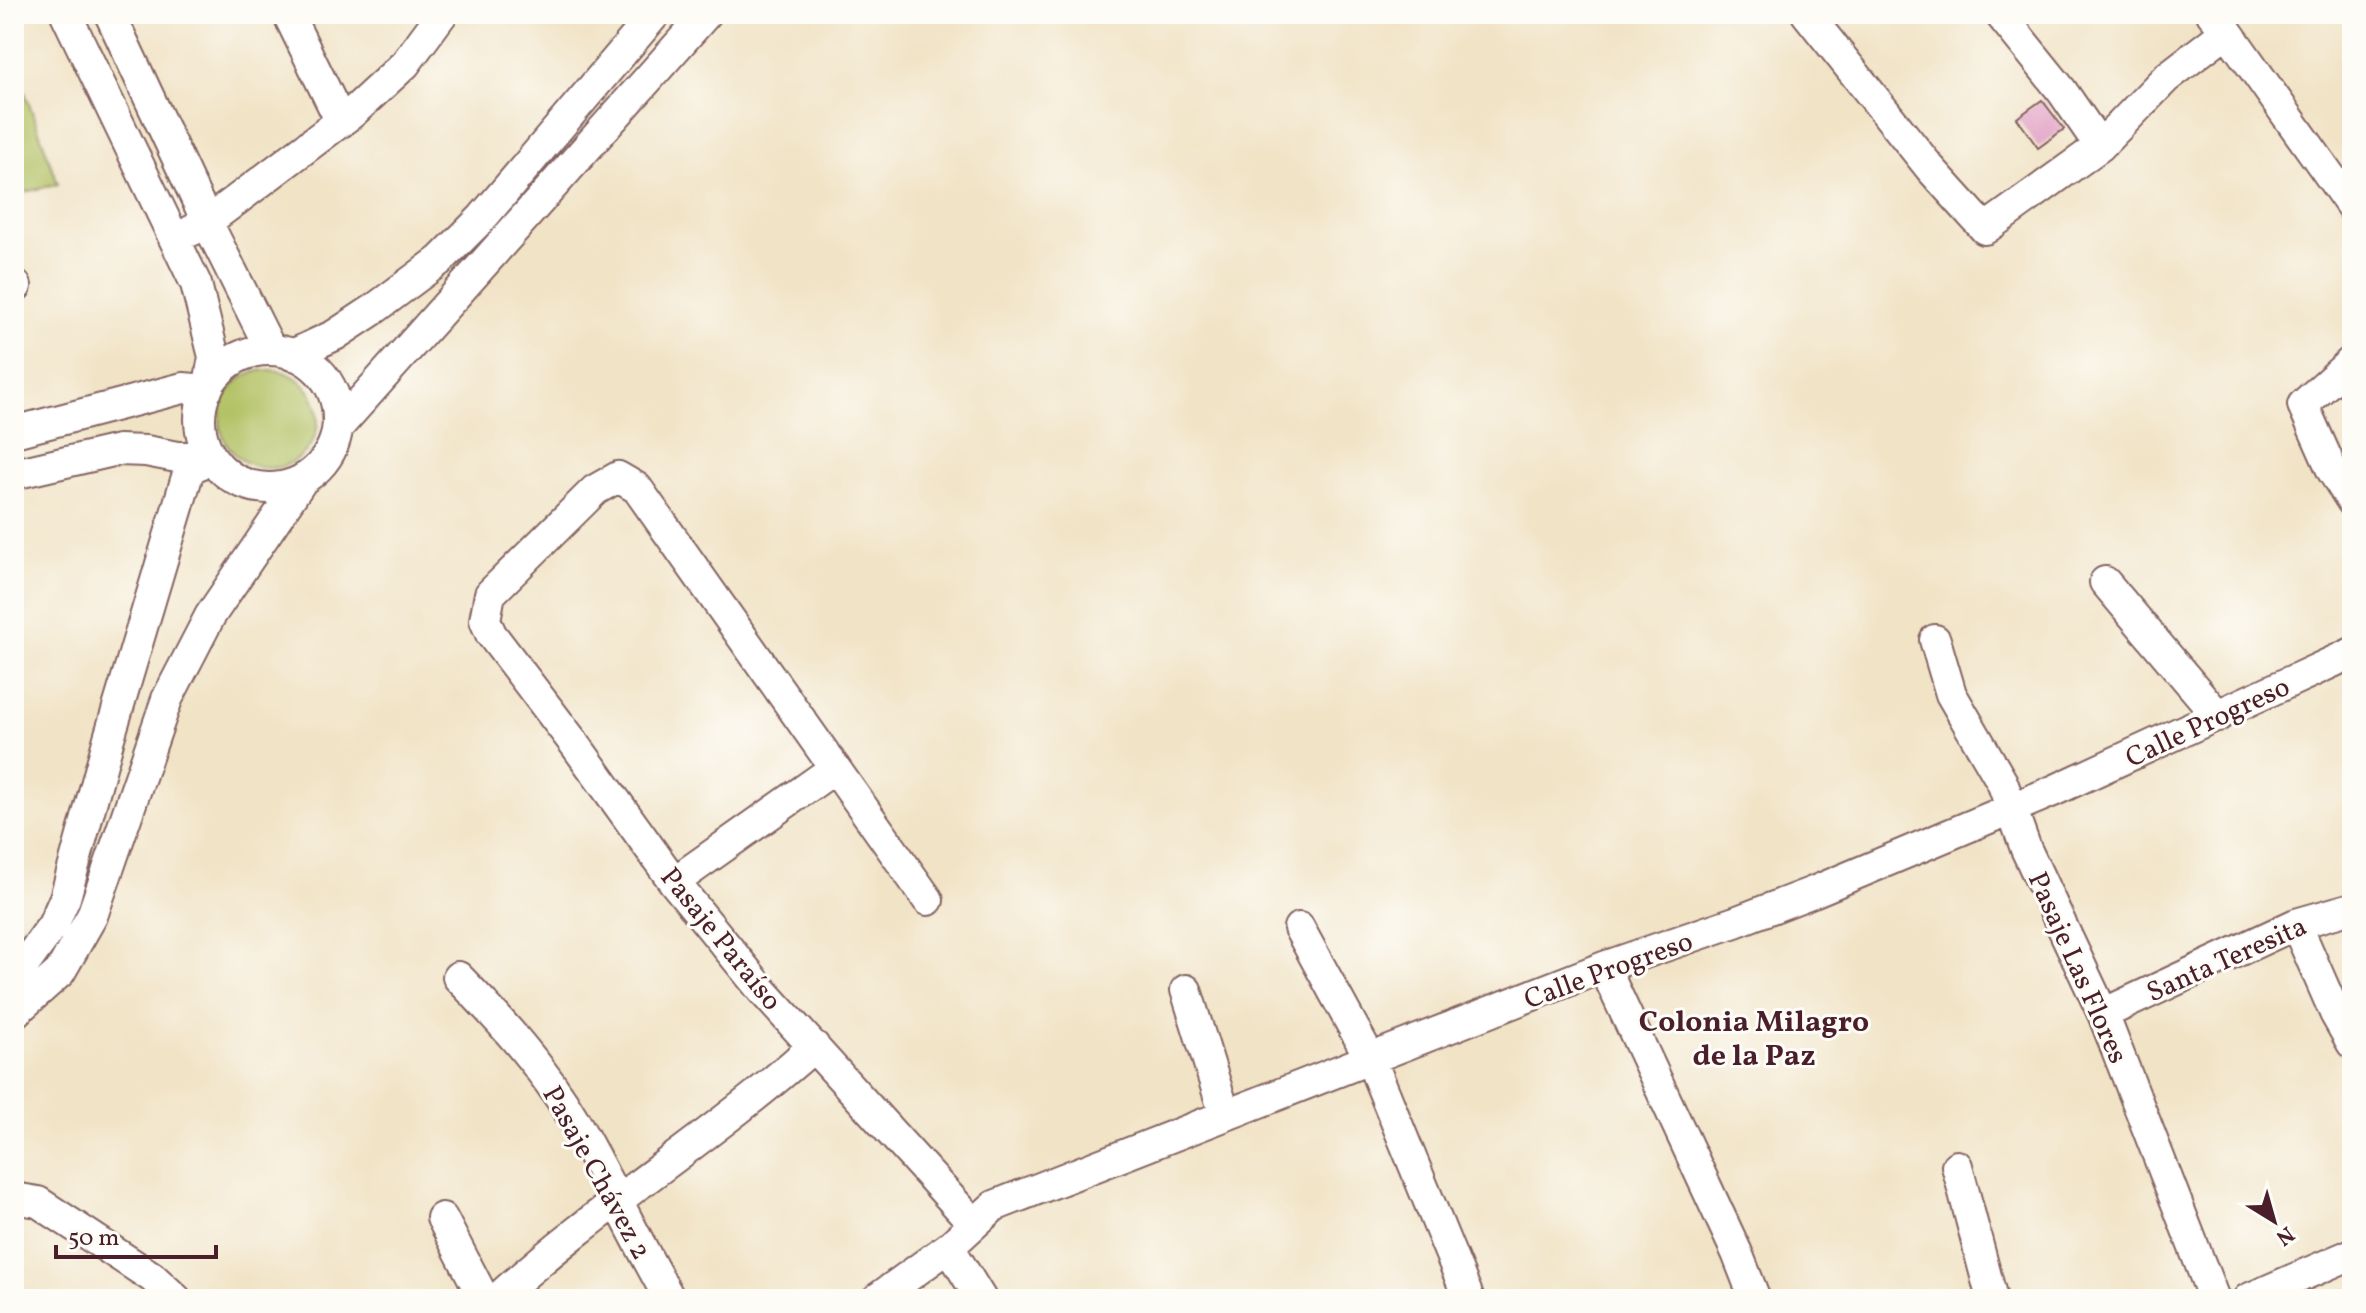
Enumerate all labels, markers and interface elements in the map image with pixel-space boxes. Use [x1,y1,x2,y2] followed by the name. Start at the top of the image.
[2120,668,2296,778] street label: Calle Progreso
[650,860,790,1020] street label: Pasaje Paraíso
[2017,866,2136,1070] street label: Pasaje Las Flores
[2141,908,2313,1013] street label: Santa Teresita
[1519,923,1699,1020] street label: Calle Progreso
[1639,1002,1869,1078] district label: Colonia Milagro de la Paz
[532,1079,660,1267] street label: Pasaje Chávez 2
[2234,1181,2314,1261] north arrow
[56,1209,216,1259] scale bar
[2269,1218,2300,1252] text: N
[68,1222,120,1256] text: 50 m

